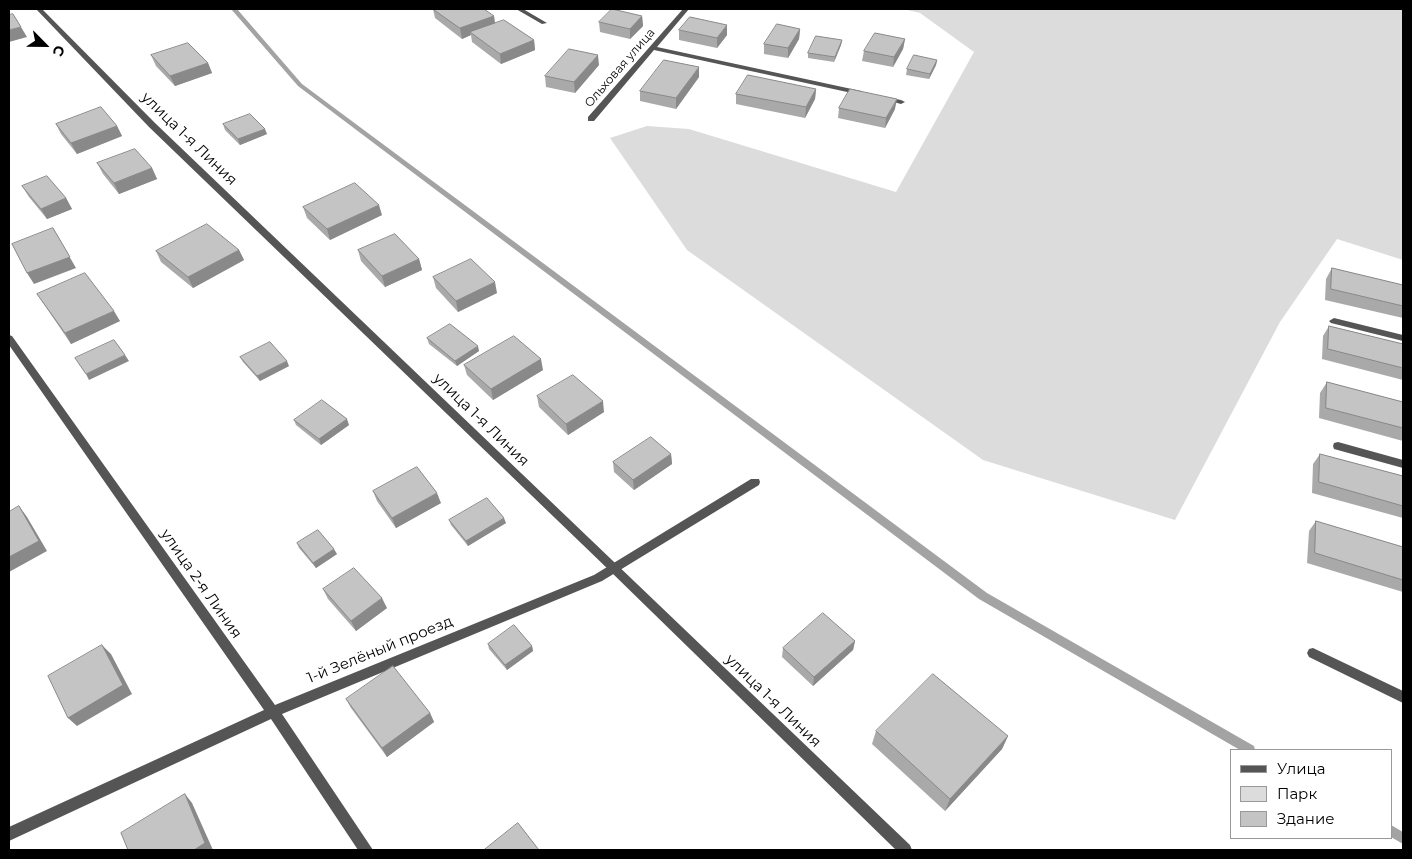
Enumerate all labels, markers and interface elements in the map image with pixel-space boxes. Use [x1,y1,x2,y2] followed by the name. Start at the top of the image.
[20,20,70,70] north arrow
[582,26,658,110] street label: Ольховая улица
[49,43,69,59] text: С
[137,89,241,189] street label: улица 1-я Линия
[429,370,533,470] street label: улица 1-я Линия
[157,526,245,642] street label: улица 2-я Линия
[304,612,456,688] street label: 1-й Зелёный проезд
[721,651,825,751] street label: улица 1-я Линия
[1230,749,1392,839] legend
[1277,759,1325,778] text: Улица
[1277,784,1317,803] text: Парк
[1277,809,1335,828] text: Здание

